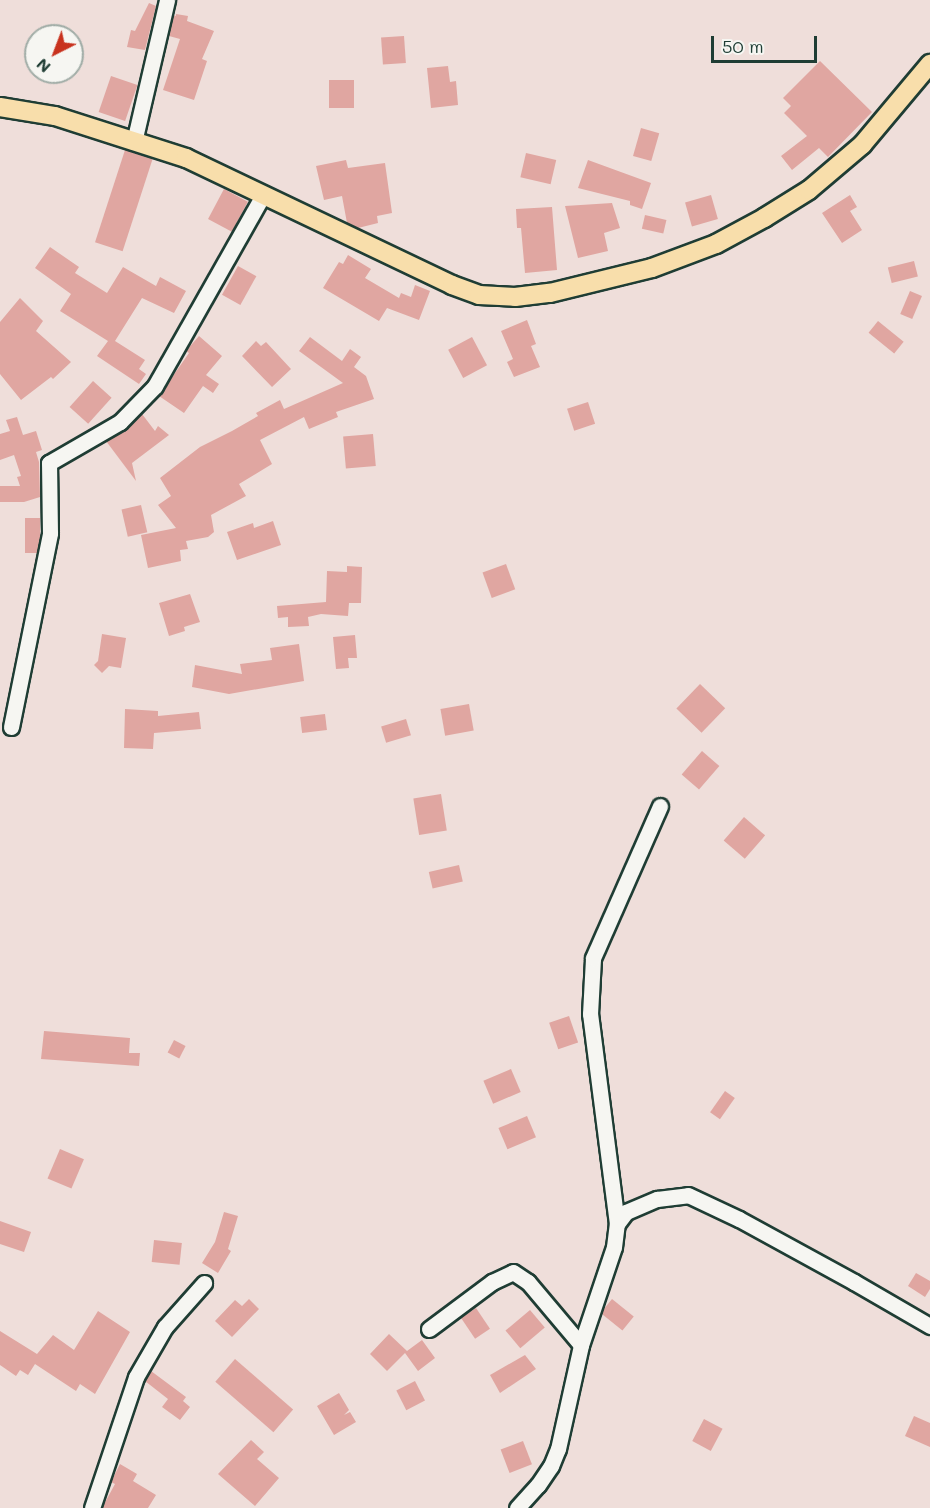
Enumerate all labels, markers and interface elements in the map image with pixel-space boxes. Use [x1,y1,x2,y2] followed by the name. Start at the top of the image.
[24,24,84,84] north arrow
[714,24,820,62] scale bar
[722,34,764,58] text: 50 m
[31,54,55,78] text: N

